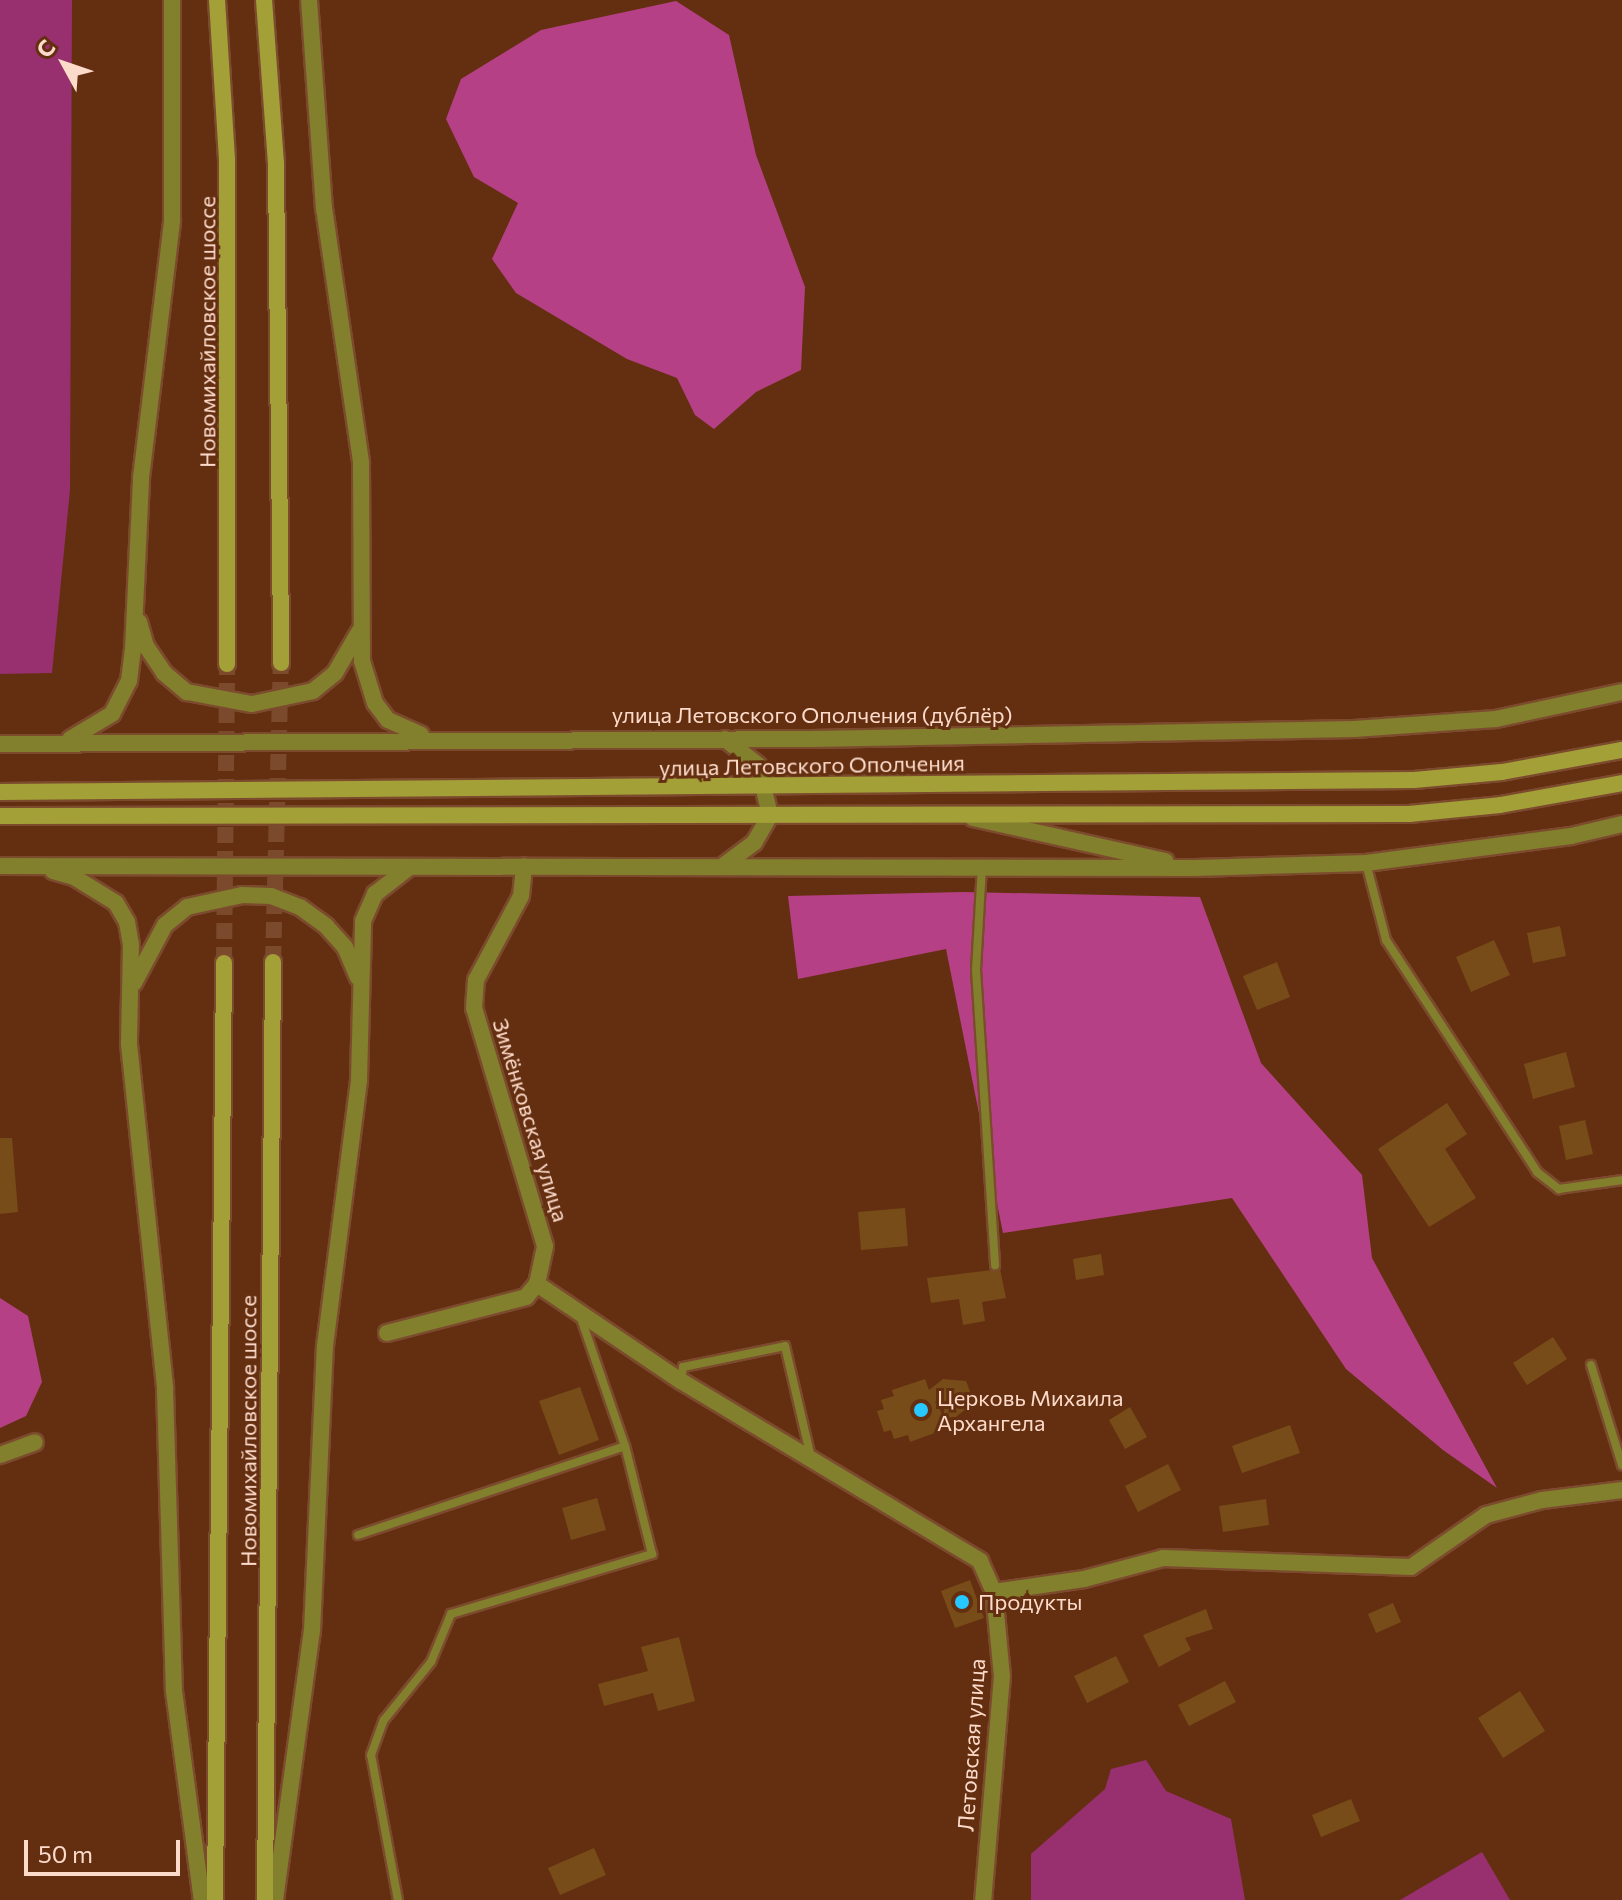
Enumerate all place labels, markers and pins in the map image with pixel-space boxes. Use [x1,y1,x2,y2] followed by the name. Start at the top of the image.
[937,1384,1123,1436] place label: Церковь Михаила Архангела
[912,1401,930,1419] marker: Церковь Михаила Архангела
[978,1589,1082,1615] place label: Продукты
[953,1593,971,1611] marker: Продукты

